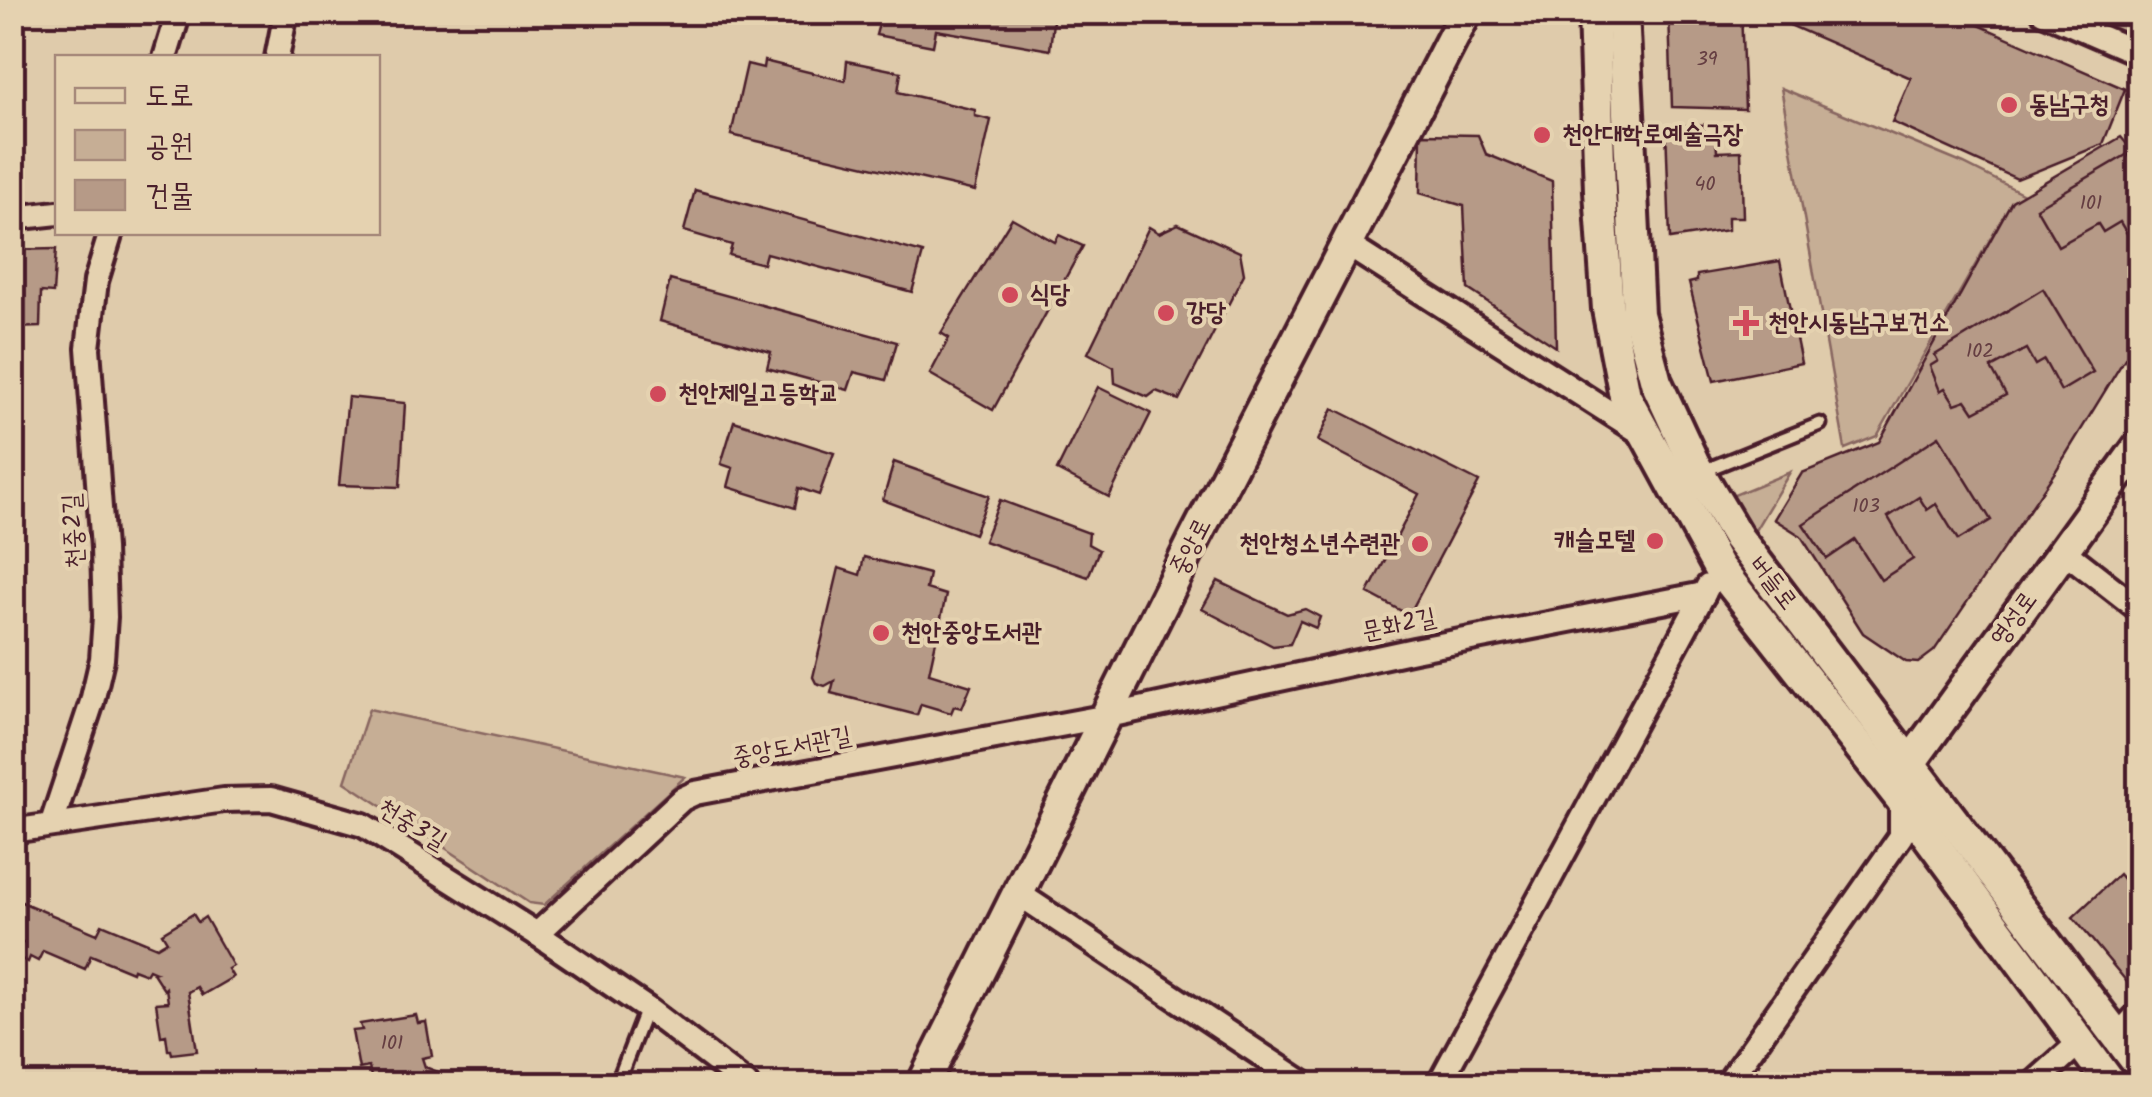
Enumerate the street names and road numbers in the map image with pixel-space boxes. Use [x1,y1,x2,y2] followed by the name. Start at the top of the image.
[52,493,96,569] street label: 천중2길
[1159,511,1223,583] street label: 중앙로
[1739,547,1807,619] street label: 버들로
[1980,583,2048,655] street label: 영성로
[1358,598,1440,652] street label: 문화2길
[729,716,855,778] street label: 중앙도서관길
[370,789,454,861] street label: 천중3길

